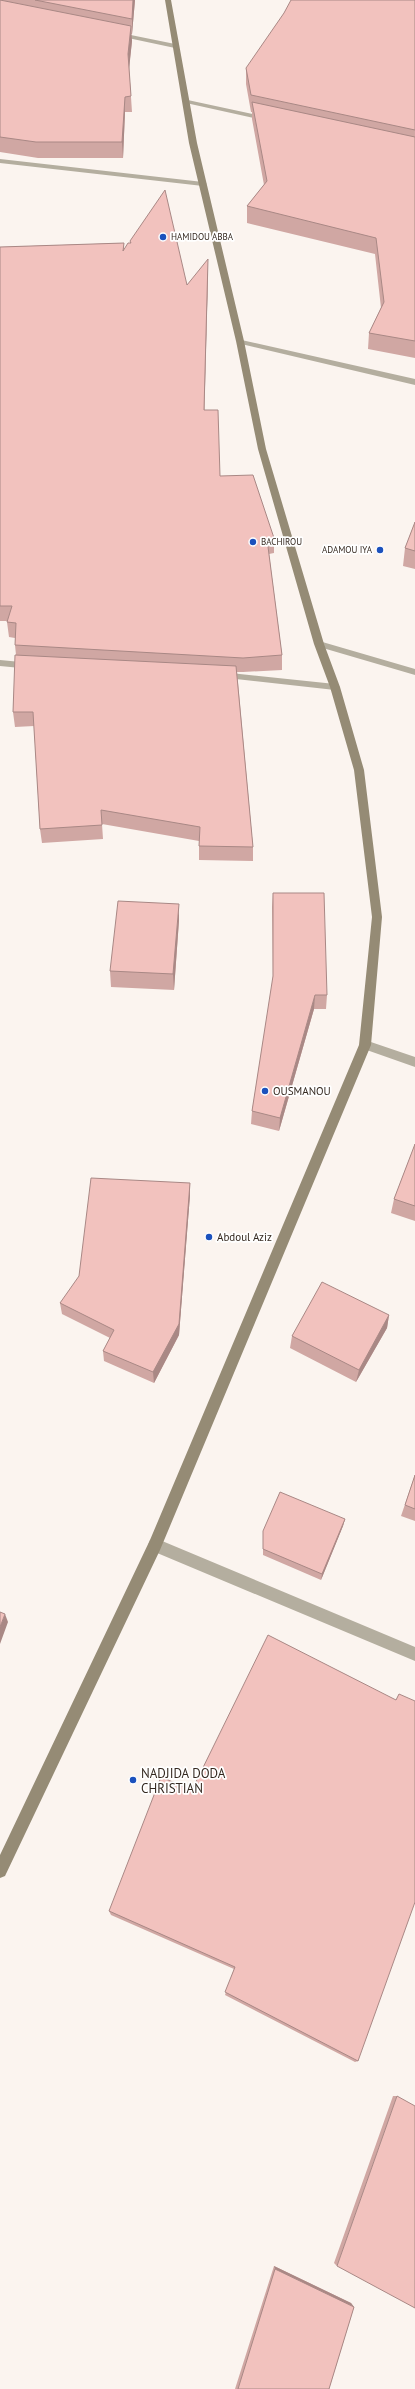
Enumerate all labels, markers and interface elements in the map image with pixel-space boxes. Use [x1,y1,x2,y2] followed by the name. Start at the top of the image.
[171,231,234,242] place label: HAMIDOU ABBA
[158,232,168,242] marker: HAMIDOU ABBA
[261,536,302,547] place label: BACHIROU
[248,537,258,547] marker: BACHIROU
[322,544,373,555] place label: ADAMOU IYA
[375,545,385,555] marker: ADAMOU IYA
[273,1084,331,1098] place label: OUSMANOU
[260,1086,270,1096] marker: OUSMANOU
[217,1230,272,1244] place label: Abdoul Aziz
[204,1232,214,1242] marker: Abdoul Aziz
[141,1765,226,1797] place label: NADJIDA DODA CHRISTIAN
[128,1775,138,1785] marker: NADJIDA DODA CHRISTIAN

